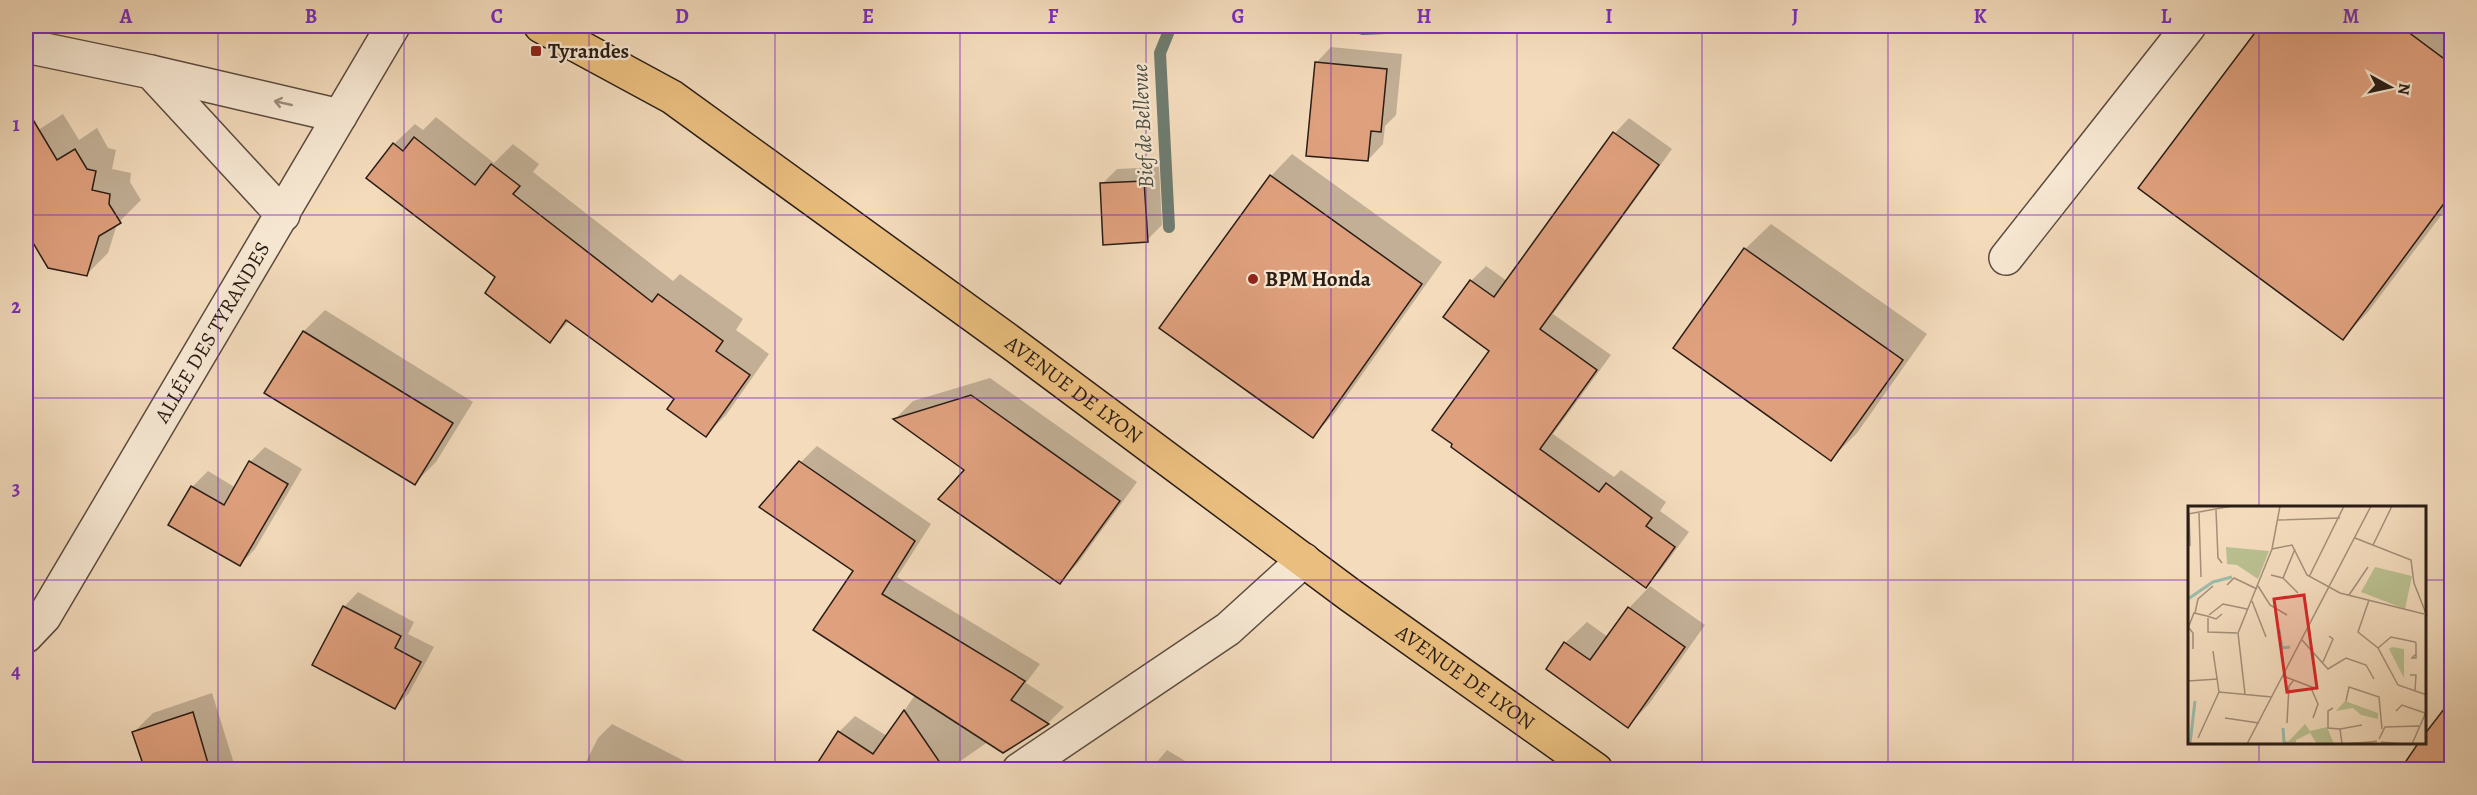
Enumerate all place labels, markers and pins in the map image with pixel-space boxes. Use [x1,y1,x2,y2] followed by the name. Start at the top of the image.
[548,37,629,65] place label: Tyrandes
[529,44,543,58] marker: Tyrandes
[1265,265,1372,293] place label: BPM Honda
[1246,272,1260,286] marker: BPM Honda

